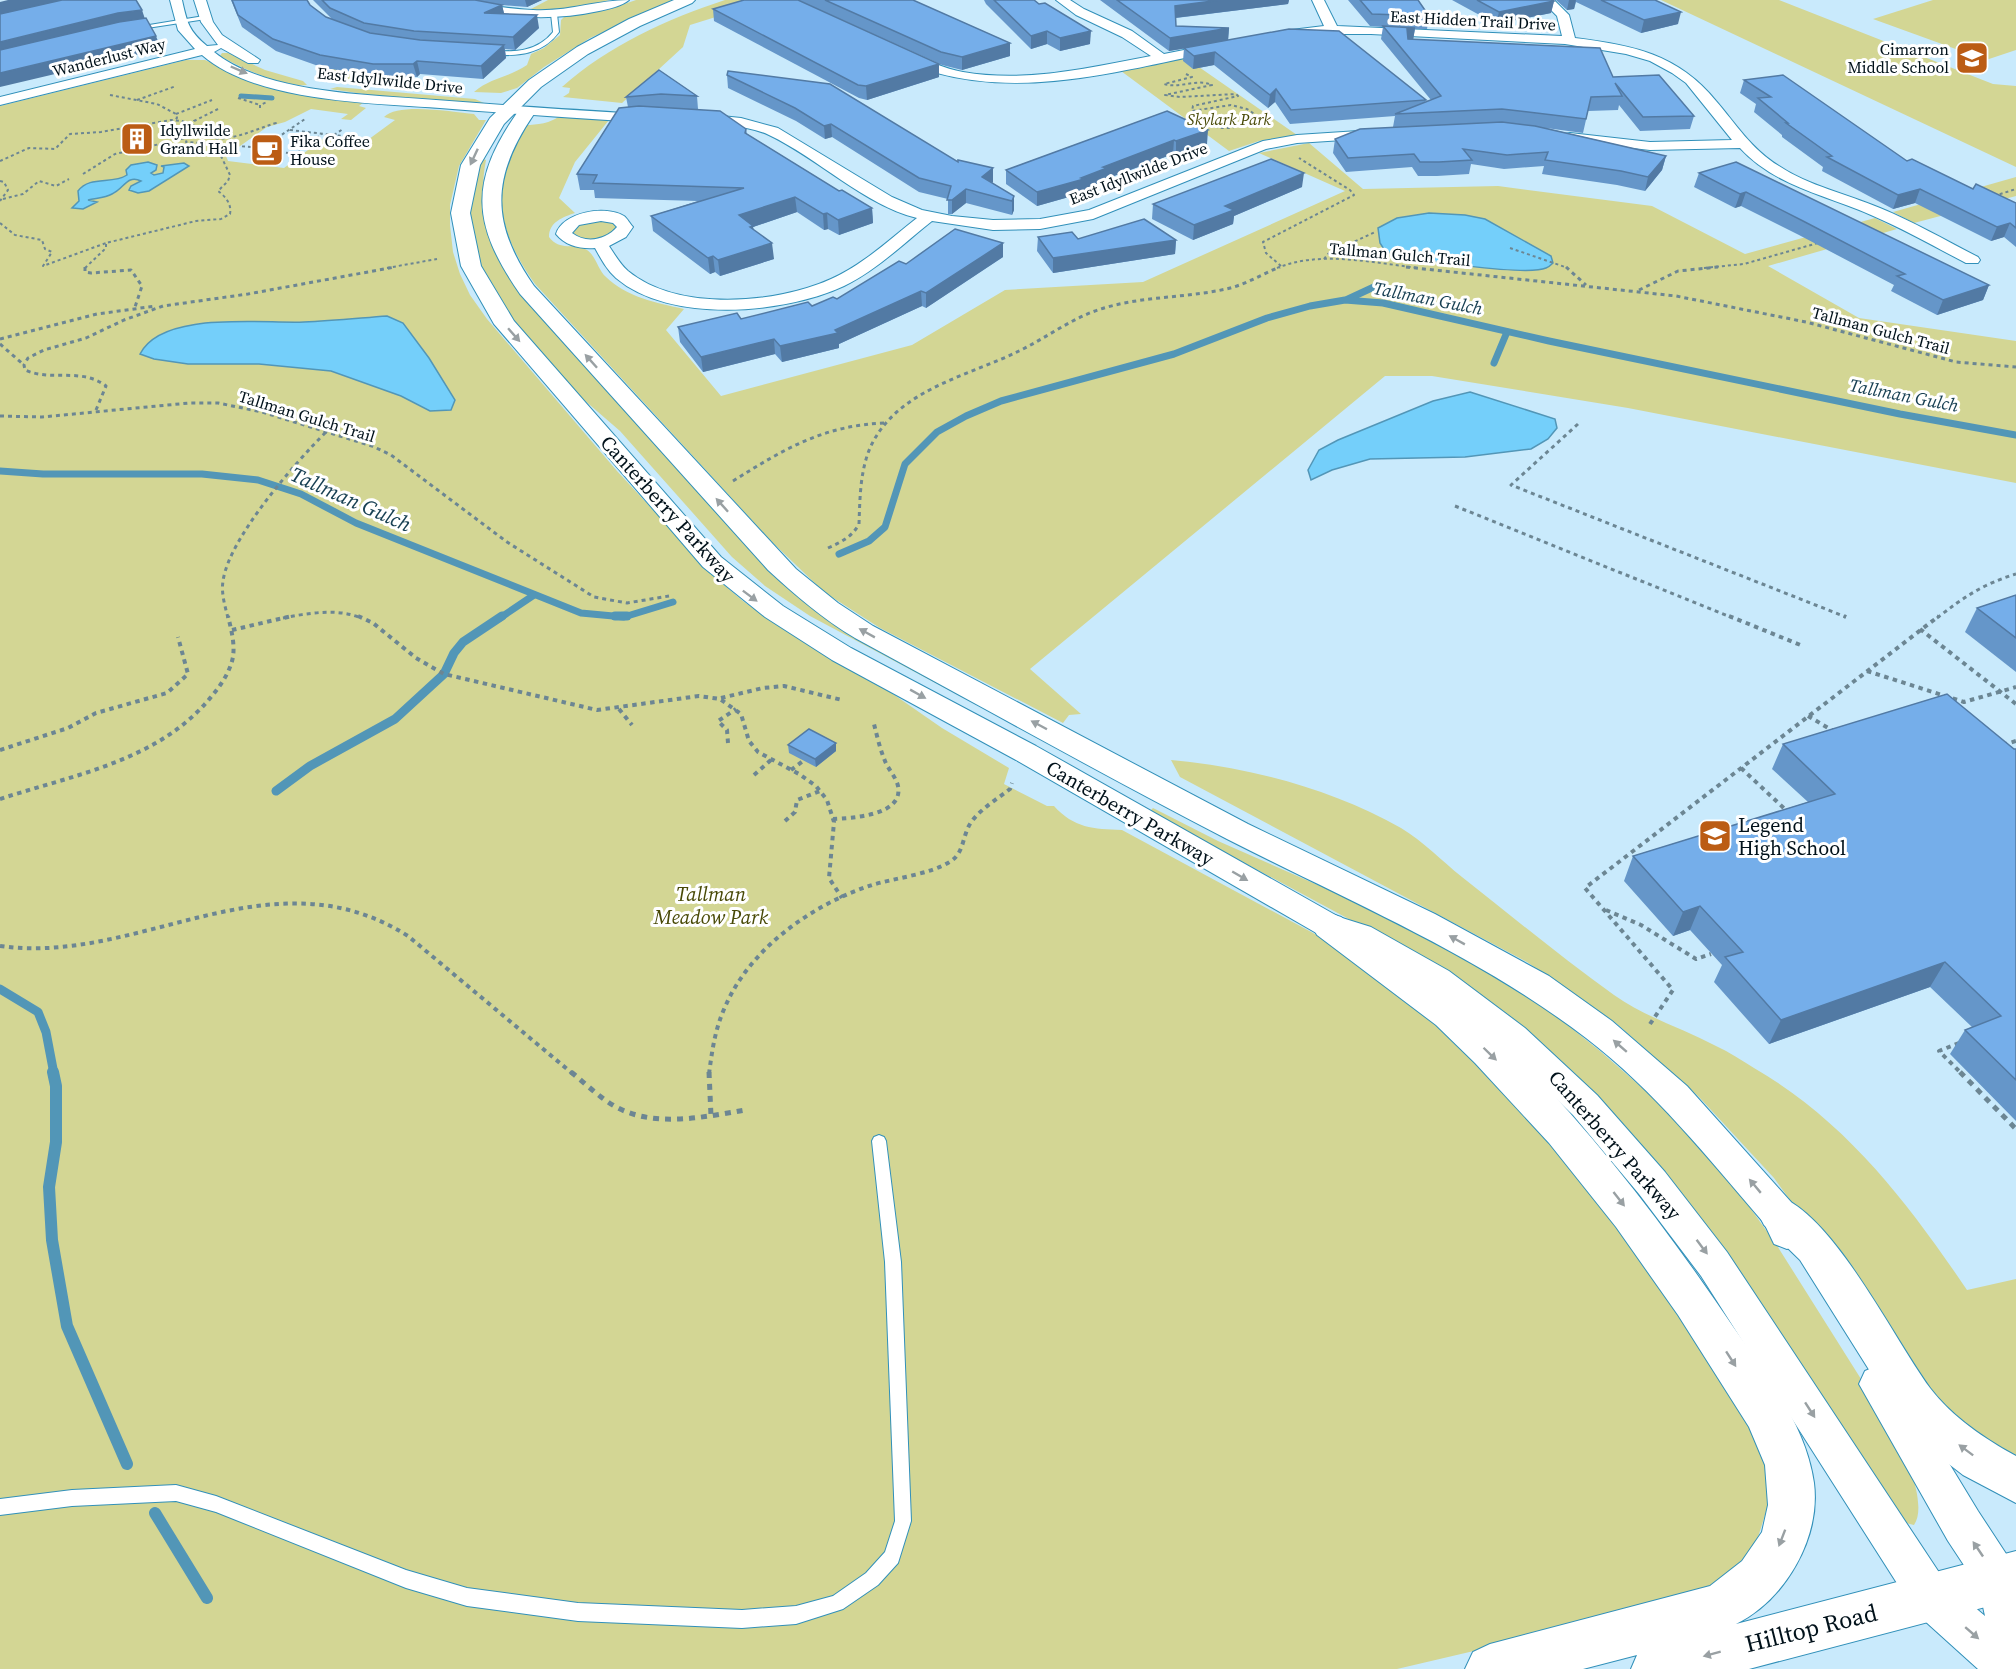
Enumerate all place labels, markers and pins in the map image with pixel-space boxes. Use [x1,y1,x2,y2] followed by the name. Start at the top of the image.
[1847,38,1949,78] place label: Cimarron Middle School
[1954,40,1990,76] school or university icon: Cimarron Middle School
[160,119,238,159] place label: Idyllwilde Grand Hall
[119,121,155,157] building icon: Idyllwilde Grand Hall
[290,130,370,170] place label: Fika Coffee House
[249,132,285,168] cafe icon: Fika Coffee House
[1738,811,1846,862] place label: Legend High School
[1697,818,1733,854] school or university icon: Legend High School

